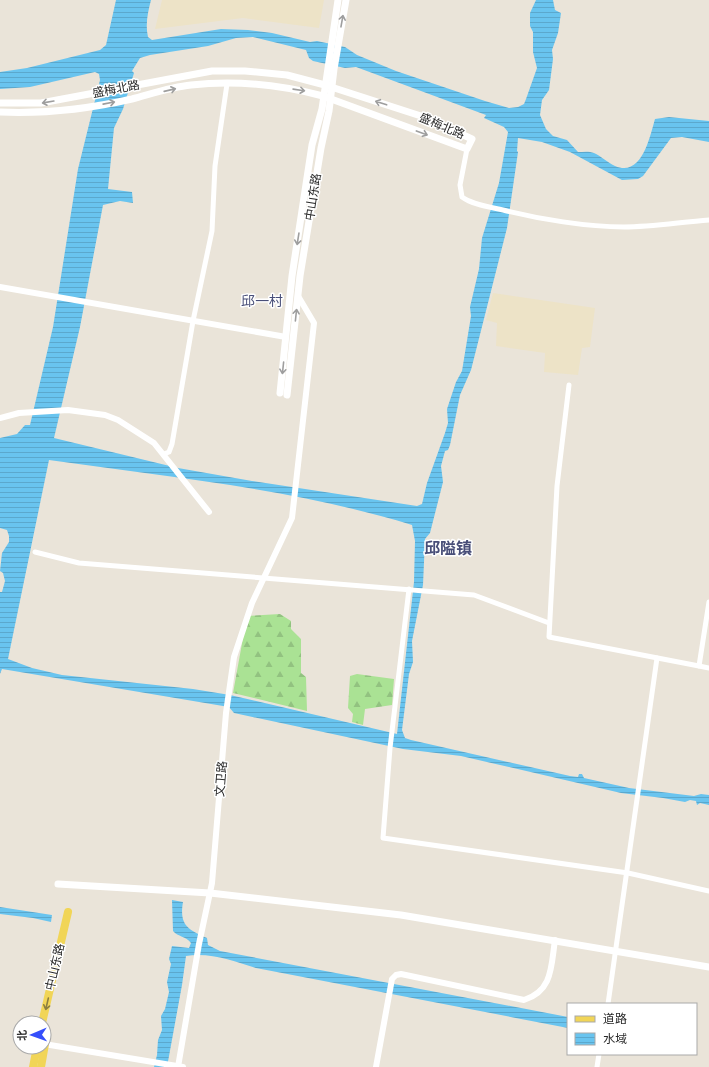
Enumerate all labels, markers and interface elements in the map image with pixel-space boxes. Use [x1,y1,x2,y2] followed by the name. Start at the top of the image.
[338,15,346,28] one-way arrow
[91,77,141,101] street label: 盛梅北路
[163,85,176,93] one-way arrow
[292,87,305,95] one-way arrow
[42,98,55,106] one-way arrow
[102,99,115,107] one-way arrow
[375,99,388,106] one-way arrow
[417,109,467,143] street label: 盛梅北路
[415,129,427,137] one-way arrow
[301,172,325,222] street label: 中山东路
[294,232,302,245] one-way arrow
[241,292,283,310] district label: 邱一村
[292,309,299,322] one-way arrow
[279,361,286,374] one-way arrow
[424,538,472,559] district label: 邱隘镇
[211,760,231,798] street label: 文卫路
[42,942,68,992] street label: 中山东路
[42,998,50,1011] one-way arrow
[567,1003,697,1055] legend
[603,1011,627,1027] text: 道路
[12,1015,52,1055] north arrow
[15,1030,29,1041] text: 北
[603,1031,627,1047] text: 水域

